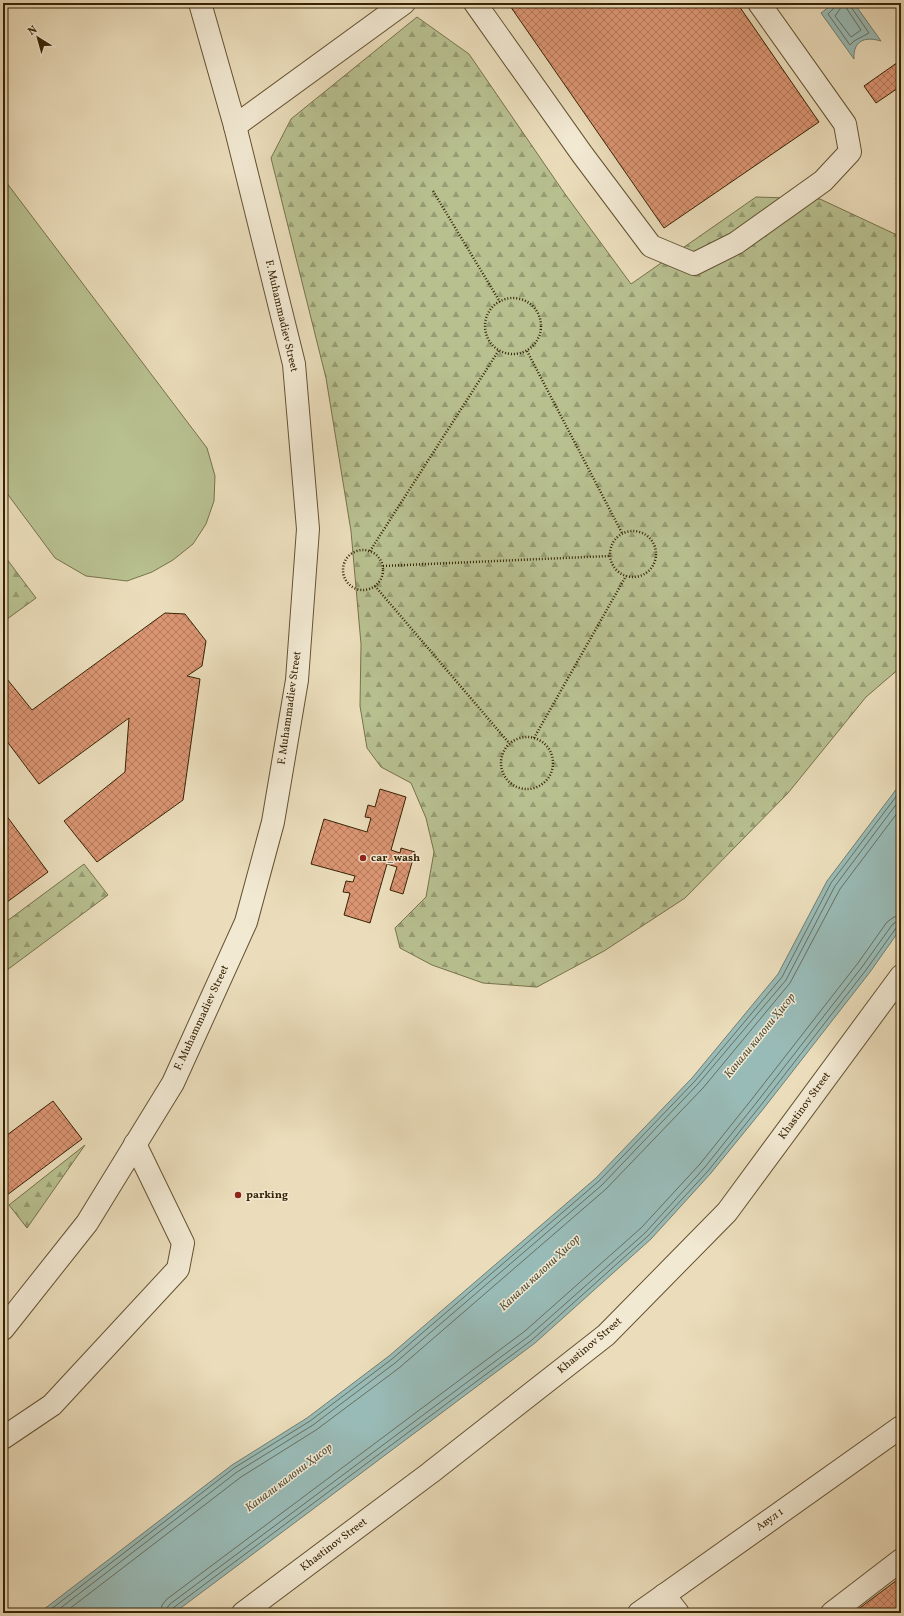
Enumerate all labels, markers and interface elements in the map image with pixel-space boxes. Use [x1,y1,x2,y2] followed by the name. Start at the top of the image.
[18,18,58,58] north arrow
[25,23,41,40] text: N
[261,258,301,374] street label: F. Muhammadiev Street
[275,650,305,766] street label: F. Muhammadiev Street
[371,851,420,866] place label: car_wash
[358,853,368,863] marker: car_wash
[171,963,233,1073] street label: F. Muhammadiev Street
[721,990,800,1082] water label: Канали калони Ҳисор
[775,1069,835,1143] street label: Khastinov Street
[246,1188,288,1203] place label: parking
[233,1190,243,1200] marker: parking
[496,1231,584,1315] water label: Канали калони Ҳисор
[554,1314,626,1378] street label: Khastinov Street
[242,1440,336,1516] water label: Канали калони Ҳисор
[753,1505,787,1535] street label: Авул 1
[297,1515,371,1575] street label: Khastinov Street

